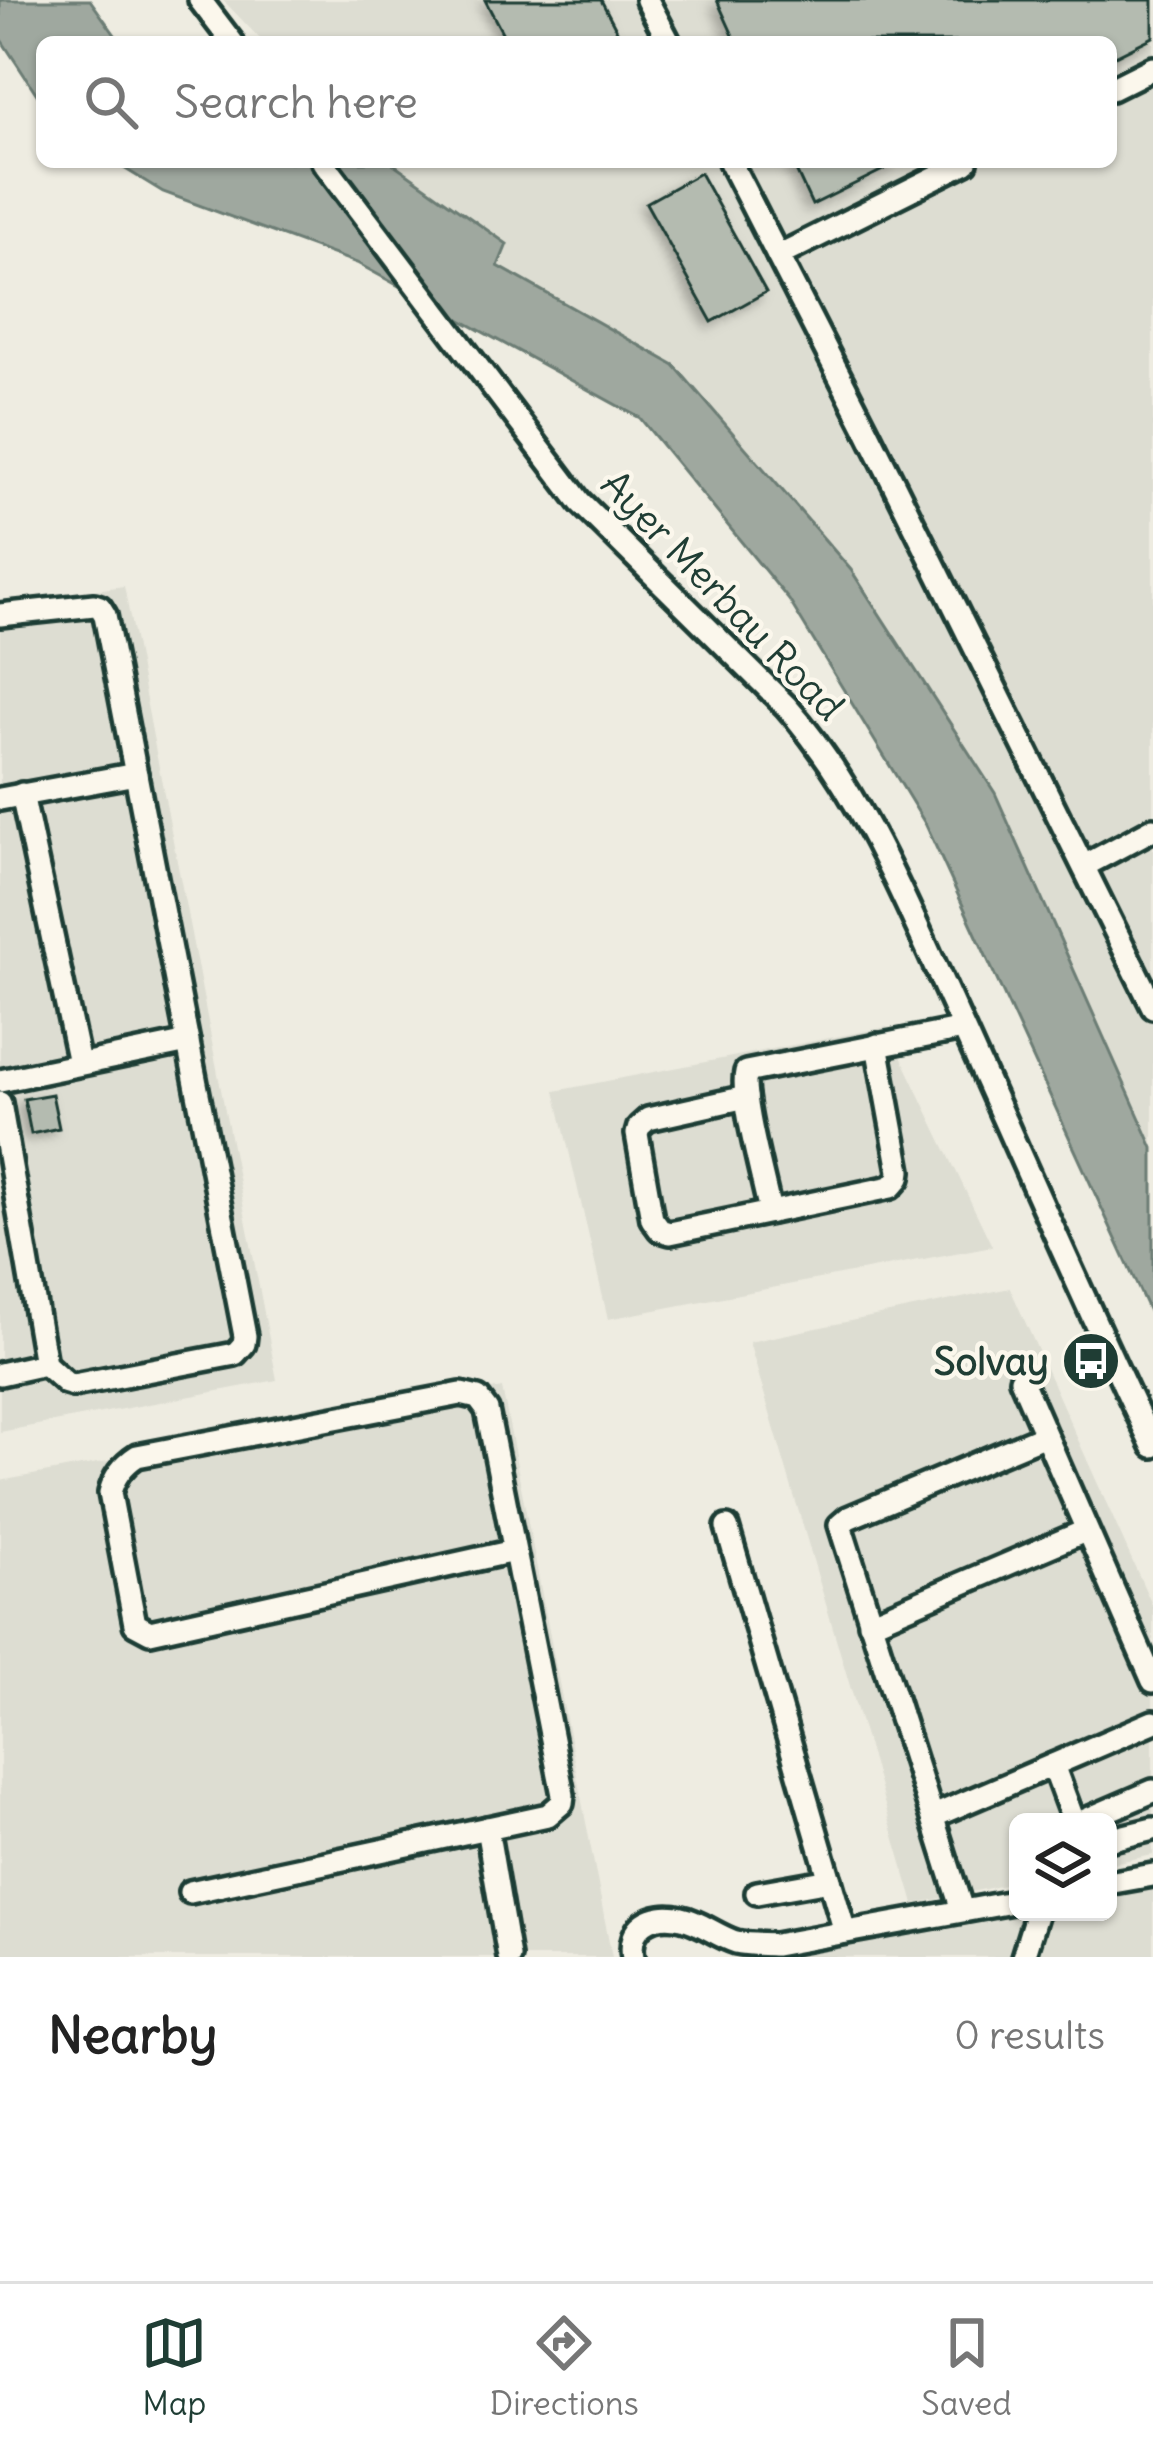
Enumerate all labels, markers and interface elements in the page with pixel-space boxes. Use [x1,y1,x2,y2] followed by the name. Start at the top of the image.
[36,36,1117,168] search box
[78,69,144,135] icon: search
[174,74,418,130] text: Search here
[591,460,854,731] street label: Ayer Merbau Road
[1060,1330,1122,1392] bus stop icon: Solvay
[934,1337,1049,1386] place label: Solvay
[1009,1813,1117,1921] map controls
[1009,1813,1117,1921] button: layers
[48,2003,217,2067] text: Nearby
[954,2011,1105,2060] text: 0 results
[141,2310,207,2424] tab: Map
[490,2310,639,2424] tab: Directions
[921,2310,1012,2424] tab: Saved

